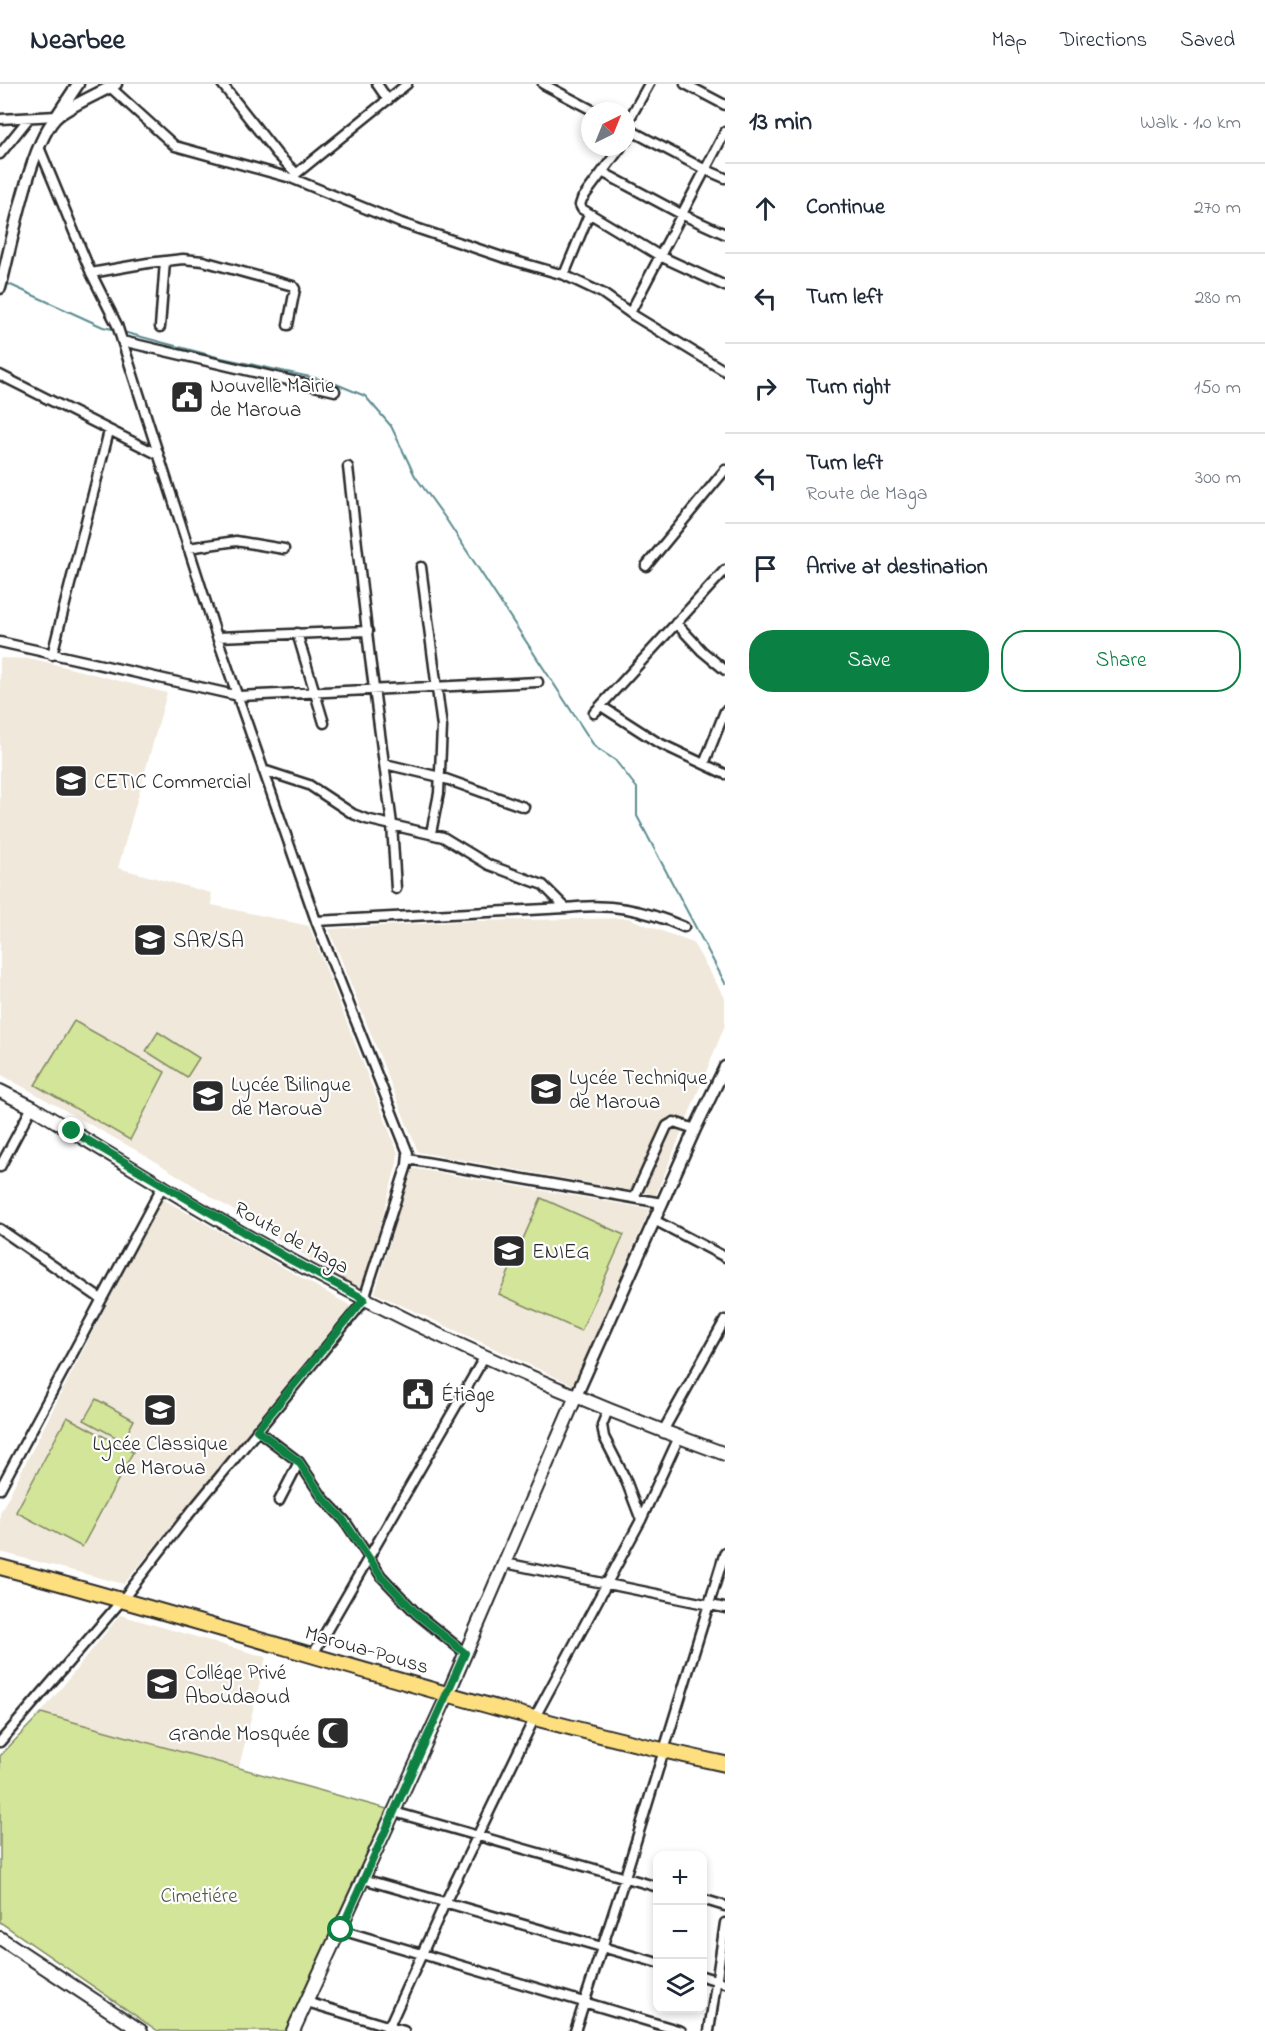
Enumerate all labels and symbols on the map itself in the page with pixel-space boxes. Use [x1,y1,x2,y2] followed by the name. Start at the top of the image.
[581,102,635,156] north arrow
[210,372,335,426] place label: Nouvelle Mairie de Maroua
[169,379,205,415] public building icon: Nouvelle Mairie de Maroua
[53,763,89,799] school or university icon: CETIC Commercial
[94,768,251,798] place label: CETIC Commercial
[132,922,168,958] school or university icon: SAR/SA
[173,927,244,957] place label: SAR/SA
[569,1064,708,1118] place label: Lycée Technique de Maroua
[231,1071,351,1125] place label: Lycée Bilingue de Maroua
[528,1071,564,1107] school or university icon: Lycée Technique de Maroua
[190,1078,226,1114] school or university icon: Lycée Bilingue de Maroua
[58,1117,84,1143] route end
[227,1195,354,1285] street label: Route de Maga
[491,1233,527,1269] school or university icon: ENIEG
[532,1238,590,1268] place label: ENIEG
[400,1376,436,1412] public building icon: Étiage
[441,1381,495,1413] place label: Étiage
[142,1392,178,1428] school or university icon: Lycée Classique de Maroua
[92,1430,228,1484] place label: Lycée Classique de Maroua
[301,1619,432,1683] street label: Maroua-Pouss
[185,1659,290,1713] place label: Collége Privé Aboudaoud
[144,1666,180,1702] school or university icon: Collége Privé Aboudaoud
[315,1715,351,1751] mosque icon: Grande Mosquée
[168,1720,311,1750] place label: Grande Mosquée
[160,1882,238,1912] park label: Cimetiére
[327,1916,353,1942] route start

